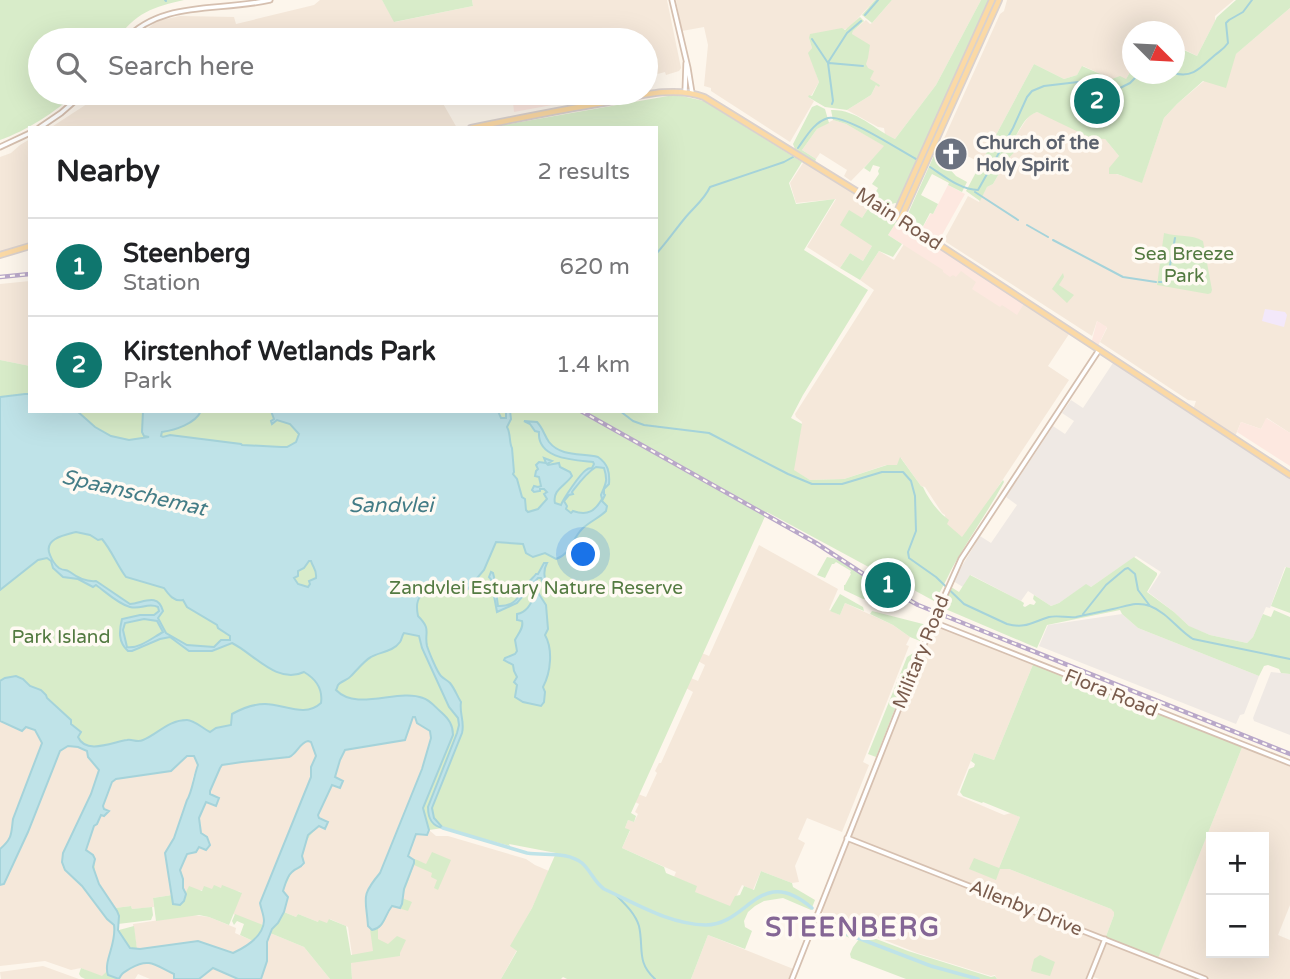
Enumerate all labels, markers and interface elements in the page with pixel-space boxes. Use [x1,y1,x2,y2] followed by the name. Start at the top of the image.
[1122,21,1185,84] north arrow
[28,28,658,105] search box
[52,48,90,86] icon: search
[108,51,254,82] text: Search here
[1074,75,1120,127] pin: 2
[976,132,1099,177] place label: Church of the Holy Spirit
[932,135,970,173] church icon: Church of the Holy Spirit
[56,153,160,190] text: Nearby
[537,158,630,186] text: 2 results
[852,183,946,255] street label: Main Road
[123,238,251,269] text: Steenberg
[1134,243,1234,287] park label: Sea Breeze Park
[72,253,86,281] text: 1
[560,253,630,281] text: 620 m
[123,269,201,297] text: Station
[123,336,436,367] text: Kirstenhof Wetlands Park
[72,351,86,379] text: 2
[556,351,630,379] text: 1.4 km
[123,367,172,395] text: Park
[59,464,210,522] water label: Spaanschemat
[349,493,436,518] water label: Sandvlei
[566,537,600,571] your location
[865,559,911,611] pin: 1
[389,577,683,599] park label: Zandvlei Estuary Nature Reserve
[888,592,954,712] street label: Military Road
[12,626,110,648] park label: Park Island
[1061,664,1161,722] street label: Flora Road
[1206,832,1269,958] map controls
[1206,832,1269,895] button: +
[966,875,1086,941] street label: Allenby Drive
[1206,895,1269,958] button: −
[765,912,941,943] district label: STEENBERG

